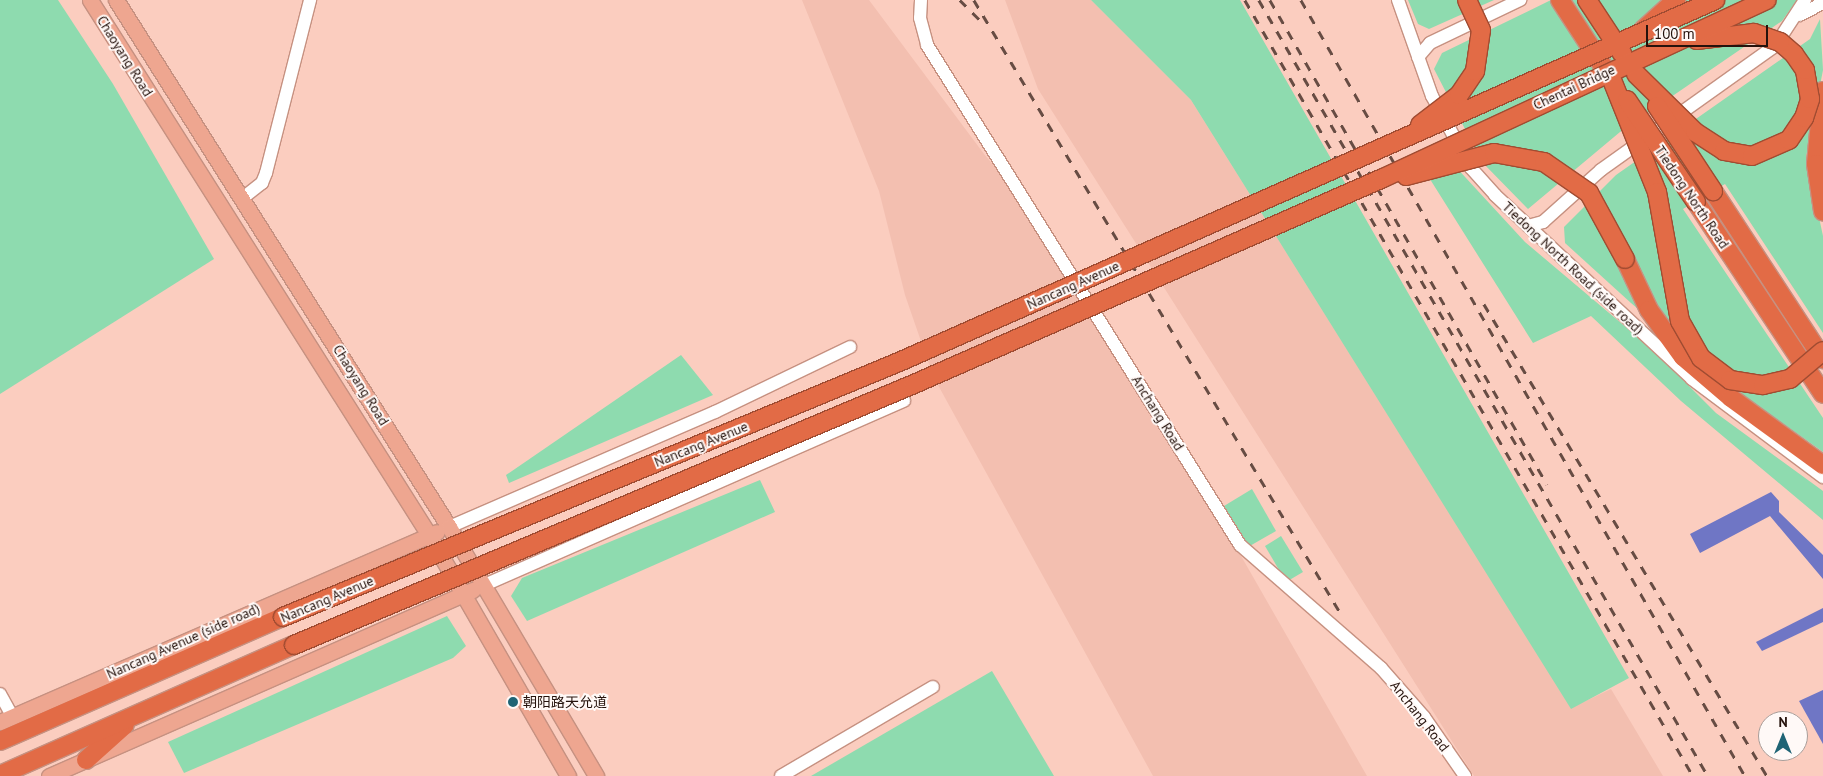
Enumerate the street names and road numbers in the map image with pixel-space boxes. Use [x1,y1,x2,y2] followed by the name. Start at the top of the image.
[94,13,156,99] street label: Chaoyang Road
[1530,61,1618,113] street label: Chentai Bridge
[1651,142,1733,252] street label: Tiedong North Road
[1499,198,1647,338] street label: Tiedong North Road (side road)
[1024,257,1122,313] street label: Nancang Avenue
[330,342,392,428] street label: Chaoyang Road
[1128,372,1188,454] street label: Anchang Road
[652,417,750,471] street label: Nancang Avenue
[278,572,376,626] street label: Nancang Avenue
[104,600,262,682] street label: Nancang Avenue (side road)
[1387,677,1453,755] street label: Anchang Road

